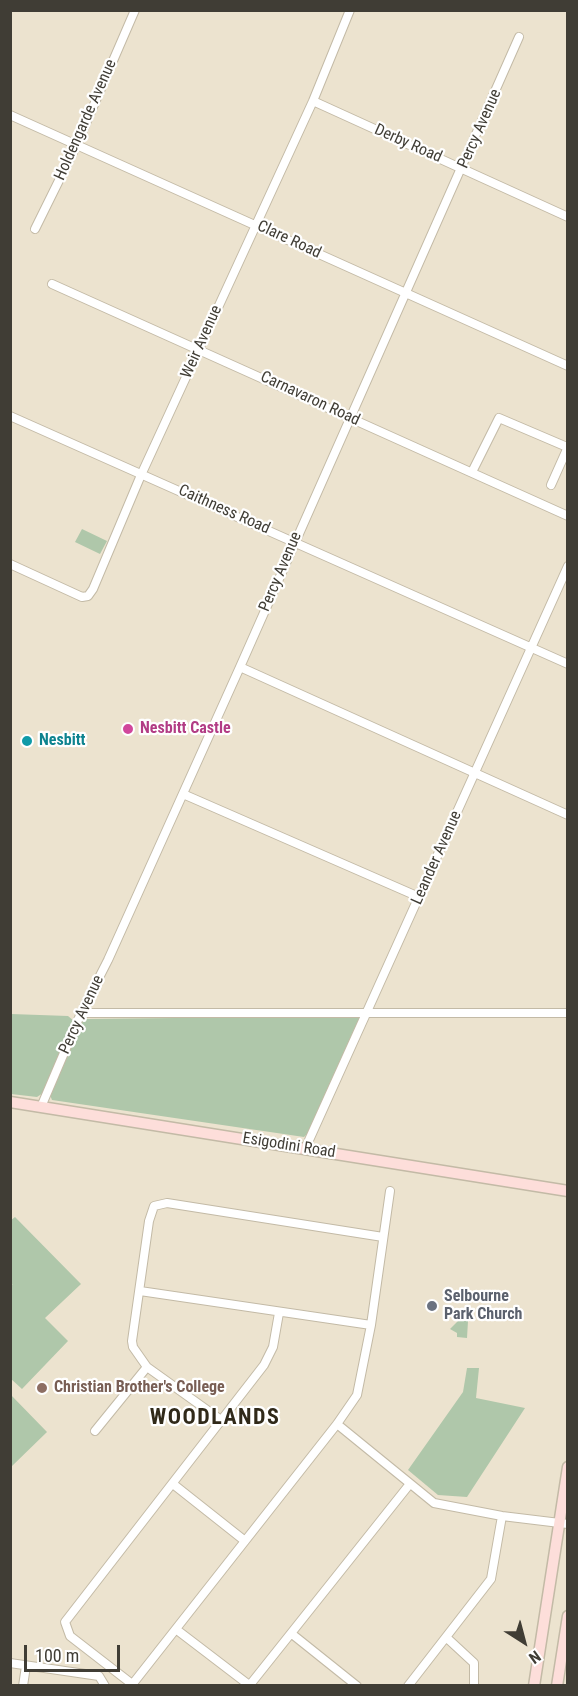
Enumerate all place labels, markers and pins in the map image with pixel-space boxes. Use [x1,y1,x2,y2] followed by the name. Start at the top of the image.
[140,719,231,739] place label: Nesbitt Castle
[121,722,135,736] marker: Nesbitt Castle
[39,731,85,751] place label: Nesbitt
[20,734,34,748] marker: Nesbitt
[444,1287,522,1325] place label: Selbourne Park Church
[425,1299,439,1313] marker: Selbourne Park Church
[54,1378,225,1398] place label: Christian Brother's College
[35,1381,49,1395] marker: Christian Brother's College

